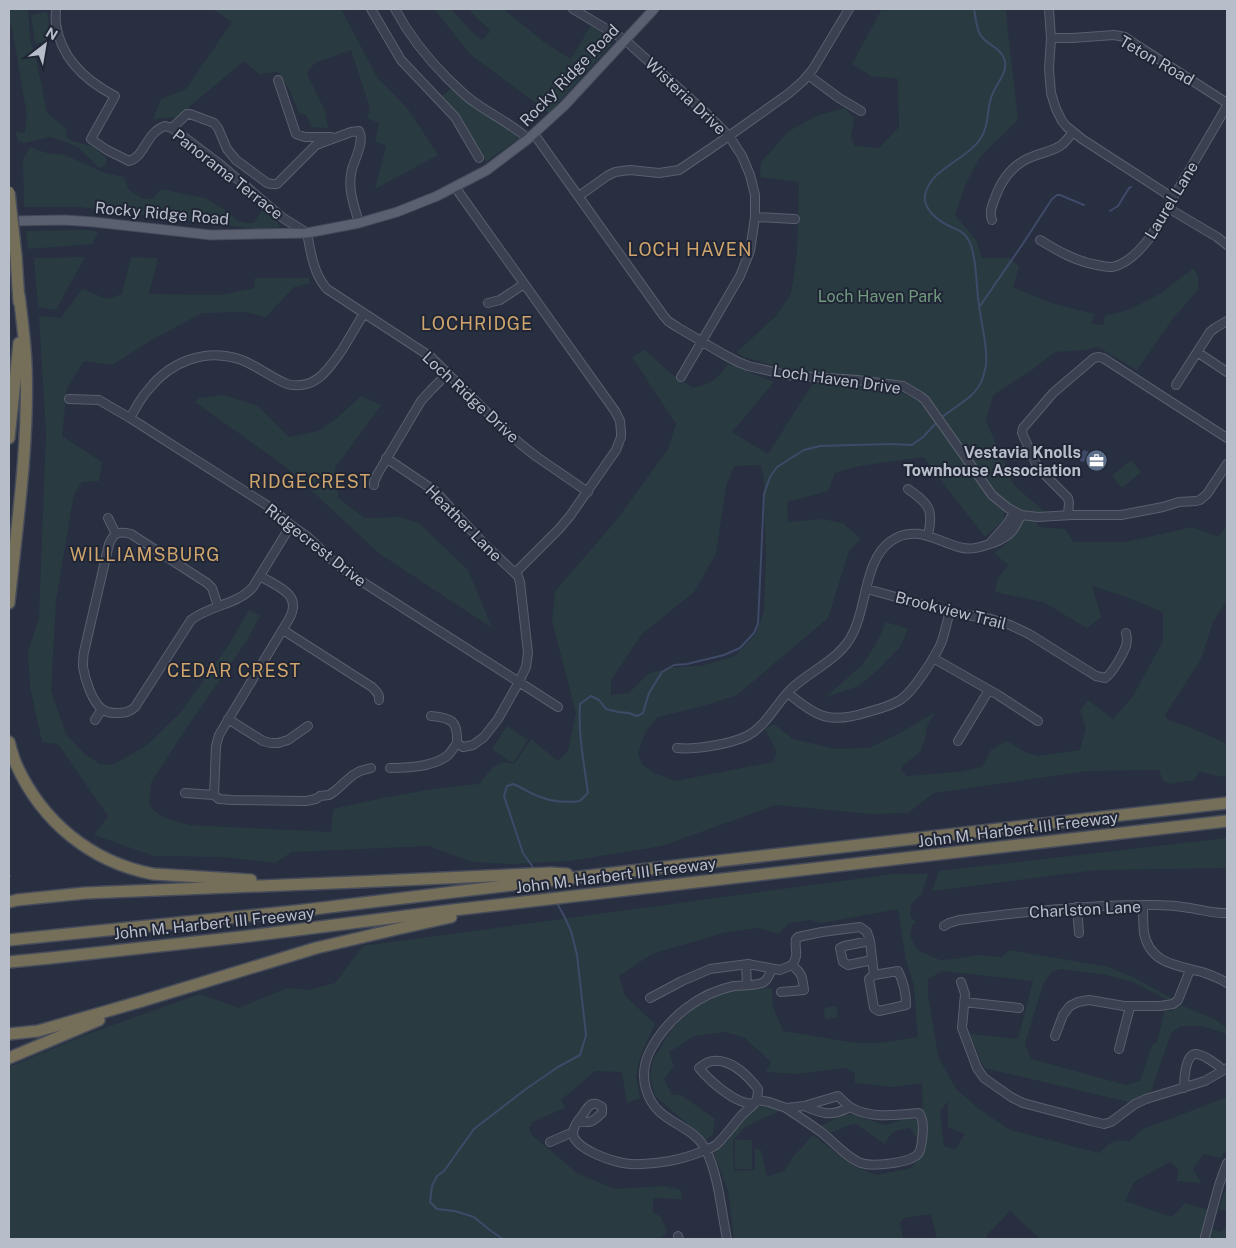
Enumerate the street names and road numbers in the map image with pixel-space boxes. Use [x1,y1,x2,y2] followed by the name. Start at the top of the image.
[516,20,623,130] street label: Rocky Ridge Road
[1116,31,1198,89] street label: Teton Road
[641,54,730,139] street label: Wisteria Drive
[169,125,287,223] street label: Panorama Terrace
[1141,158,1202,243] street label: Laurel Lane
[94,198,230,229] street label: Rocky Ridge Road
[419,348,523,447] street label: Loch Ridge Drive
[772,361,902,398] street label: Loch Haven Drive
[421,481,506,566] street label: Heather Lane
[261,500,370,591] street label: Ridgecrest Drive
[893,587,1009,634] street label: Brookview Trail
[917,808,1120,851] street label: John M. Harbert III Freeway
[515,854,718,897] street label: John M. Harbert III Freeway
[1029,897,1142,922] street label: Charlston Lane
[113,903,316,943] street label: John M. Harbert III Freeway

